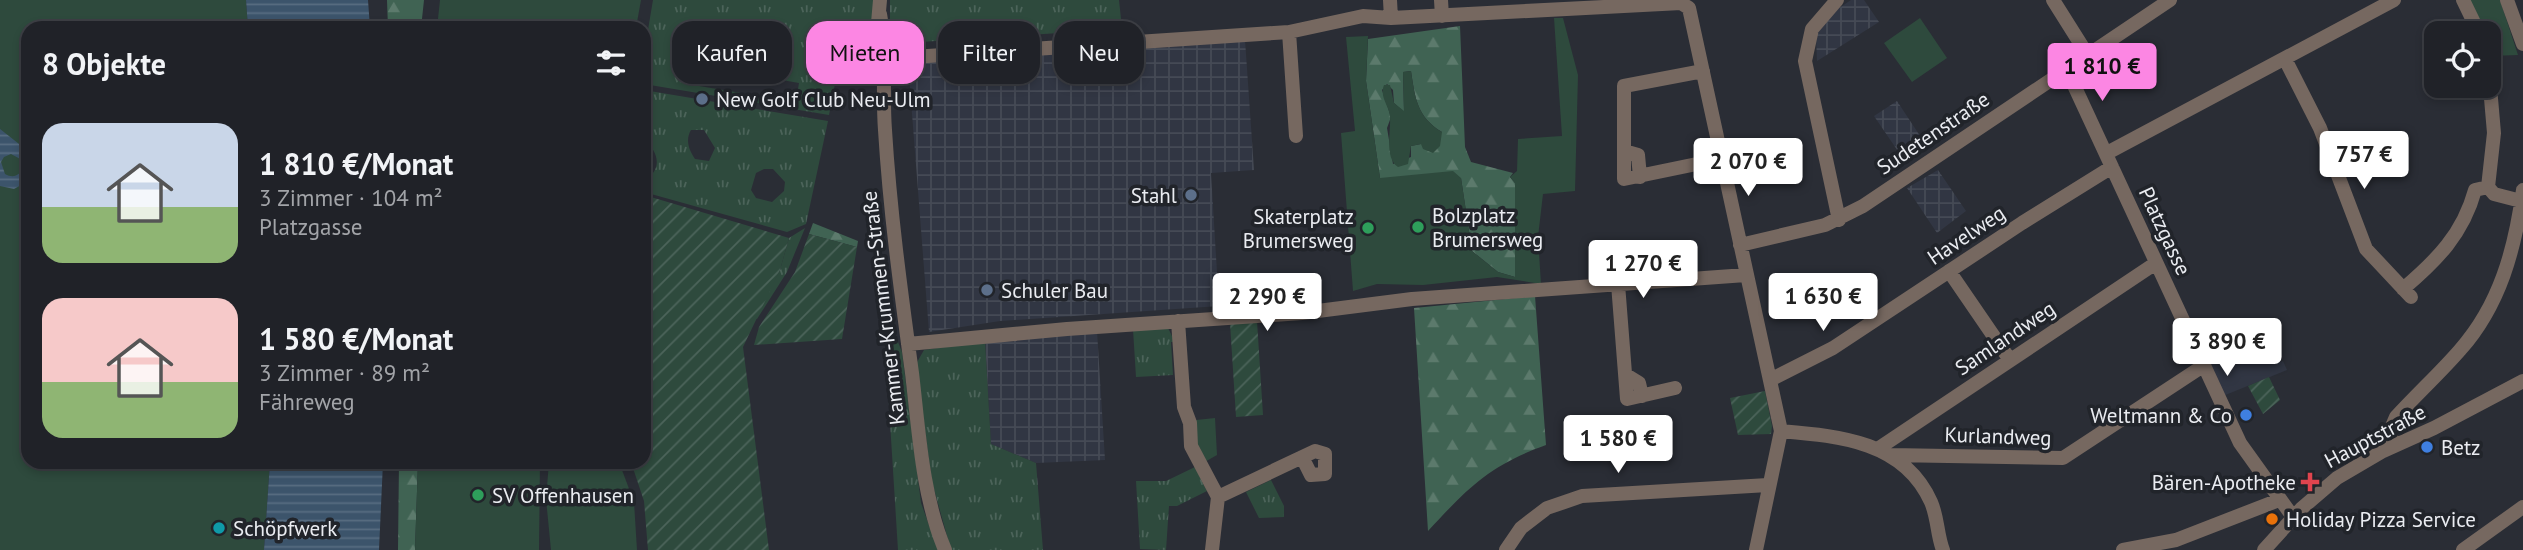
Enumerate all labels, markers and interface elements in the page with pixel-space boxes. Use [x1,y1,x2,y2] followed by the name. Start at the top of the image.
[672,21,792,84] chip: Kaufen
[806,21,924,84] chip: Mieten
[938,21,1040,84] chip: Filter
[1054,21,1144,84] chip: Neu
[2424,21,2501,98] map controls
[2424,21,2501,98] button: locate
[2037,43,2167,103] pin: 1 810 €
[42,44,166,83] text: 8 Objekte
[592,44,630,82] icon: filters
[2064,51,2140,80] text: 1 810 €
[1872,85,1994,181] street label: Sudetenstraße
[716,86,931,113] place label: New Golf Club Neu-Ulm
[694,91,710,107] marker: New Golf Club Neu-Ulm
[2315,132,2413,191] pin: 757 €
[1683,138,1813,198] pin: 2 070 €
[2336,139,2392,168] text: 757 €
[259,144,453,183] text: 1 810 €/Monat
[1710,146,1786,175] text: 2 070 €
[98,151,182,235] icon: home
[1131,182,1177,209] place label: Stahl
[2133,182,2197,280] street label: Platzgasse
[259,183,443,212] text: 3 Zimmer · 104 m²
[1183,187,1199,203] marker: Stahl
[855,189,911,427] street label: Kammer-Krummen-Straße
[1922,199,2010,271] street label: Havelweg
[1432,202,1543,253] place label: Bolzplatz Brumersweg
[1243,203,1354,254] place label: Skaterplatz Brumersweg
[259,212,363,241] text: Platzgasse
[1410,219,1426,235] marker: Bolzplatz Brumersweg
[1360,220,1376,236] marker: Skaterplatz Brumersweg
[1578,240,1708,300] pin: 1 270 €
[1605,248,1681,277] text: 1 270 €
[1202,274,1332,333] pin: 2 290 €
[1758,274,1888,333] pin: 1 630 €
[1001,277,1108,304] place label: Schuler Bau
[1229,281,1305,310] text: 2 290 €
[1785,281,1861,310] text: 1 630 €
[979,282,995,298] marker: Schuler Bau
[1950,295,2060,381] street label: Samlandweg
[2162,318,2292,378] pin: 3 890 €
[259,319,453,358] text: 1 580 €/Monat
[98,326,182,410] icon: home
[2189,326,2265,355] text: 3 890 €
[259,358,430,387] text: 3 Zimmer · 89 m²
[259,387,355,416] text: Fähreweg
[2320,398,2430,474] street label: Hauptstraße
[2090,402,2232,429] place label: Weltmann & Co
[2238,407,2254,423] marker: Weltmann & Co
[1553,416,1683,475] pin: 1 580 €
[1944,421,2052,451] street label: Kurlandweg
[1580,423,1656,452] text: 1 580 €
[2441,434,2480,461] place label: Betz
[2419,439,2435,455] marker: Betz
[2152,469,2296,496] place label: Bären-Apotheke
[2302,474,2318,490] marker: Bären-Apotheke
[492,482,634,509] place label: SV Offenhausen
[470,487,486,503] marker: SV Offenhausen
[2286,506,2476,533] place label: Holiday Pizza Service
[2264,511,2280,527] marker: Holiday Pizza Service
[233,515,337,542] place label: Schöpfwerk
[211,520,227,536] marker: Schöpfwerk

